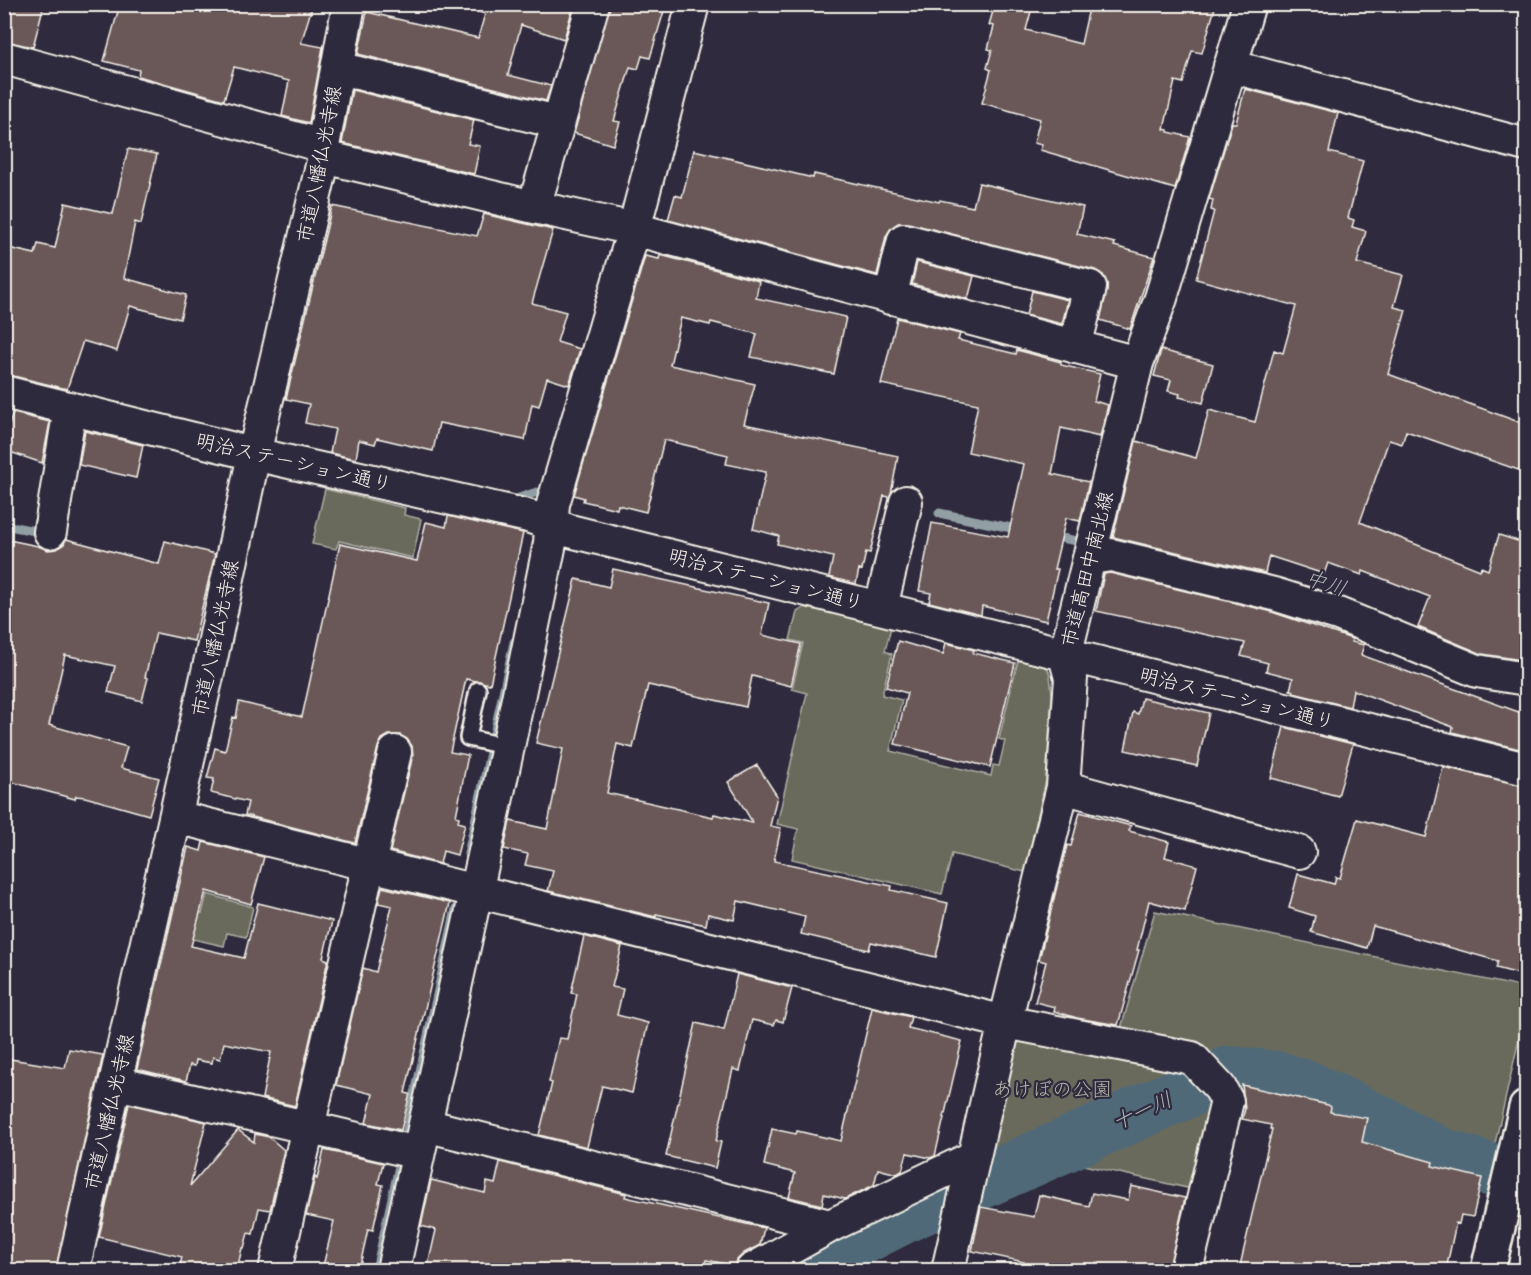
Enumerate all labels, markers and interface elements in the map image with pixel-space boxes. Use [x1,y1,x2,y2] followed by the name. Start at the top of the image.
[287,82,352,246] street label: 市道八幡仏光寺線
[192,423,396,502] street label: 明治ステーション通り
[1051,487,1124,651] street label: 市道高田中南北線
[664,538,868,621] street label: 明治ステーション通り
[182,556,249,720] street label: 市道八幡仏光寺線
[1300,558,1352,608] water label: 中川
[1135,657,1339,740] street label: 明治ステーション通り
[74,1030,145,1194] street label: 市道八幡仏光寺線
[992,1072,1112,1107] park label: あけぼの公園
[1105,1081,1179,1141] water label: 十一川

